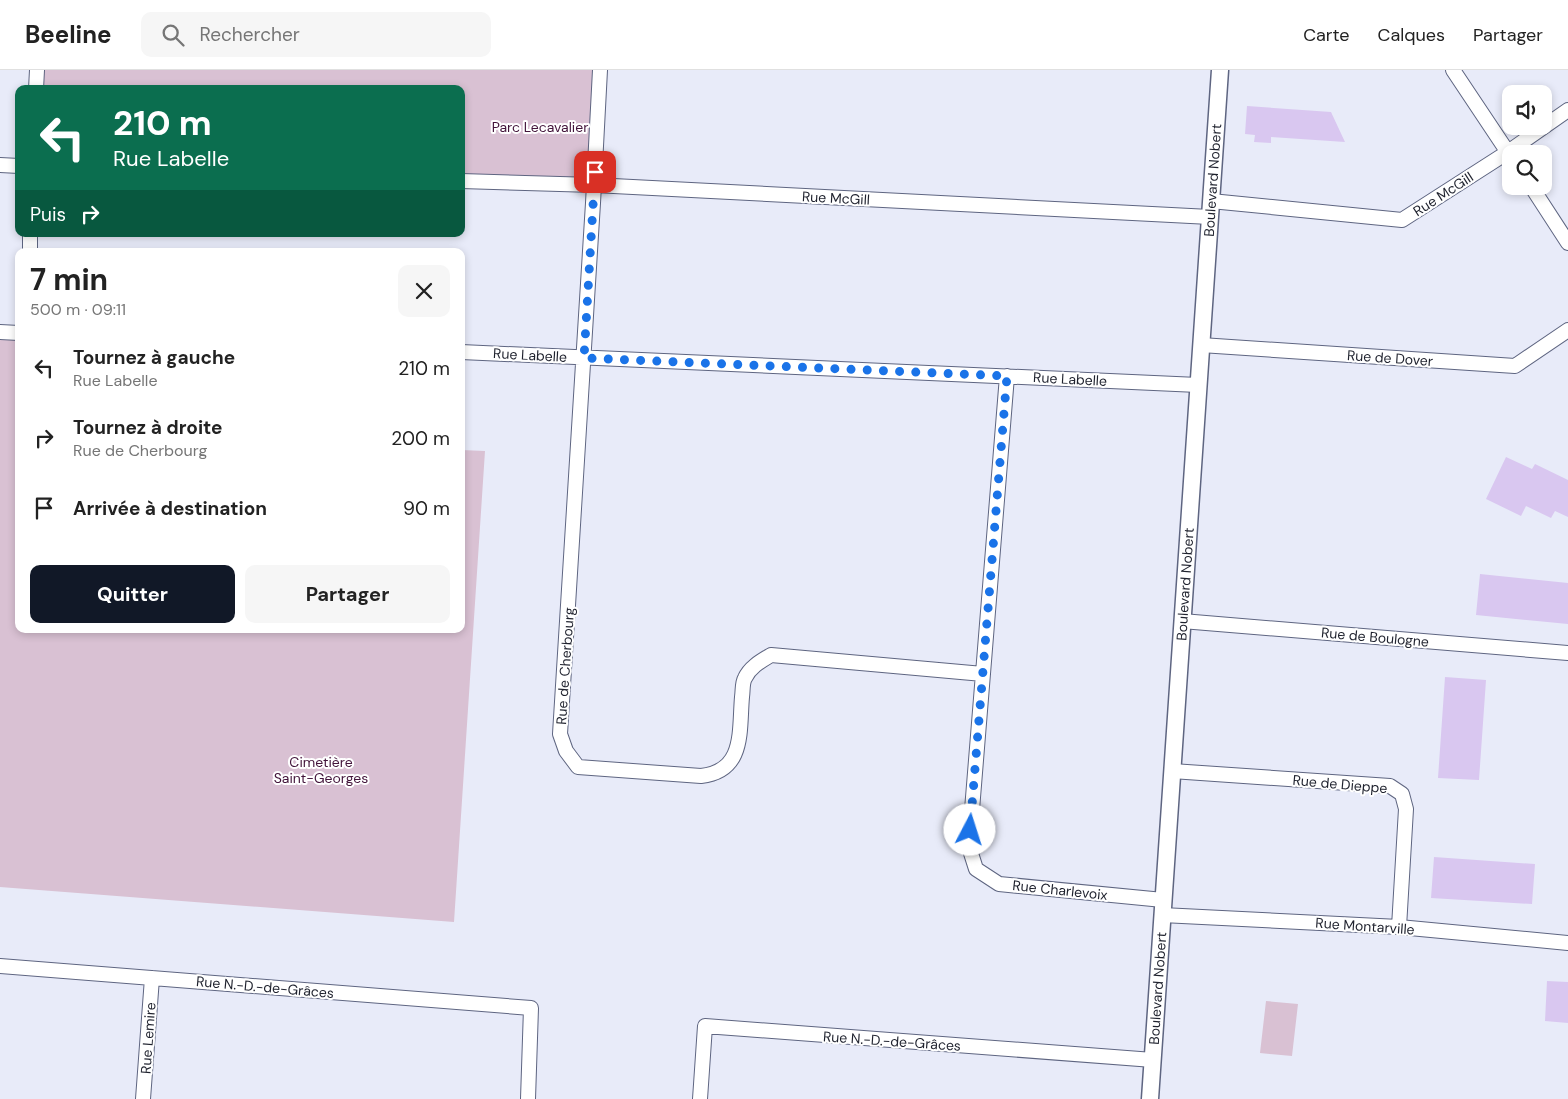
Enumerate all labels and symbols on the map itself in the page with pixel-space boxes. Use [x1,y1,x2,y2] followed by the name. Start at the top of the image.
[492,118,588,136] park label: Parc Lecavalier
[1200,123,1225,237] street label: Boulevard Nobert
[574,151,616,193] pin
[1410,168,1476,220] street label: Rue McGill
[802,187,870,209] street label: Rue McGill
[493,344,567,366] street label: Rue Labelle
[1346,346,1434,370] street label: Rue de Dover
[1033,368,1107,390] street label: Rue Labelle
[1172,527,1198,641] street label: Boulevard Nobert
[552,607,578,725] street label: Rue de Cherbourg
[1320,623,1430,651] street label: Rue de Boulogne
[274,753,368,787] park label: Cimetière Saint-Georges
[1292,771,1388,797] street label: Rue de Dieppe
[943,803,995,855] position arrow
[1012,876,1108,904] street label: Rue Charlevoix
[1315,914,1415,938] street label: Rue Montarville
[1145,931,1170,1045] street label: Boulevard Nobert
[195,972,335,1002] street label: Rue N.-D.-de-Grâces
[137,1002,159,1074] street label: Rue Lemire
[822,1027,962,1055] street label: Rue N.-D.-de-Grâces

